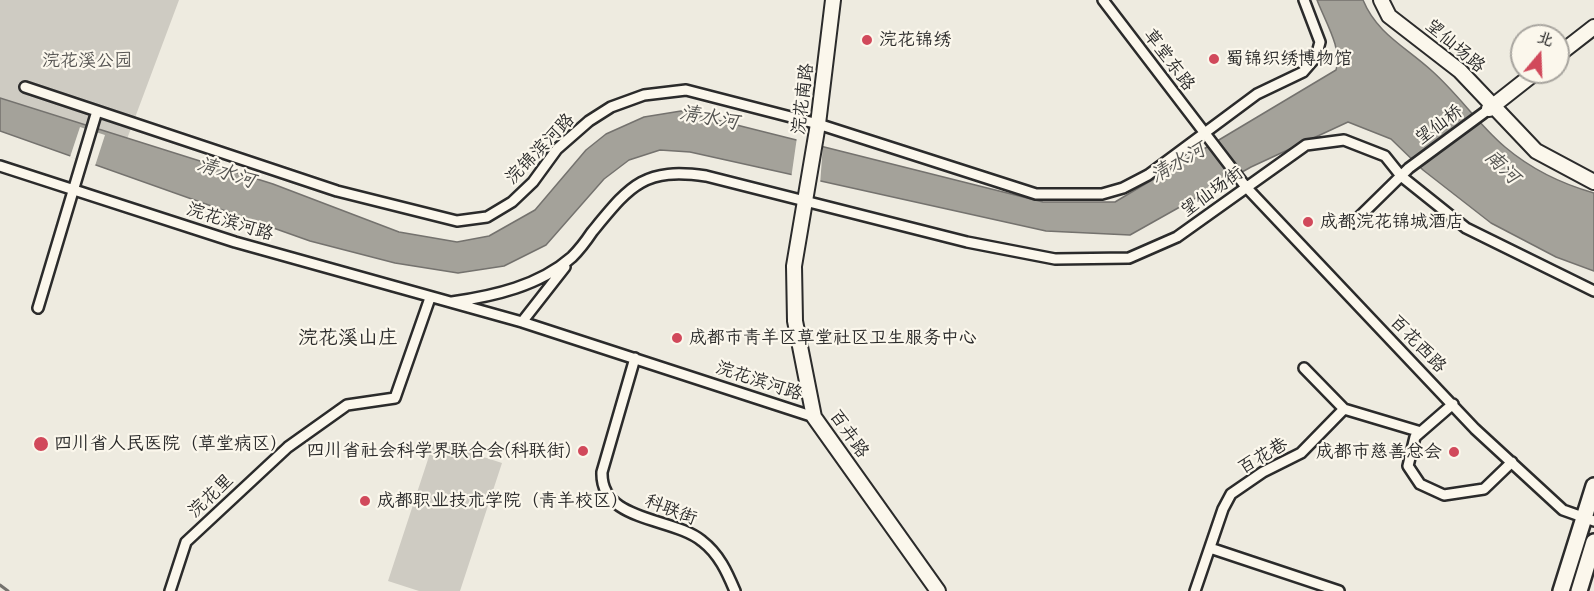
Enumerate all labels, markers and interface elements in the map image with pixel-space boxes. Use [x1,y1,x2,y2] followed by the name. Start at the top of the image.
[1420,15,1490,77] street label: 望仙场路
[1510,24,1570,84] north arrow
[1139,25,1199,95] street label: 草堂东路
[1535,28,1556,50] text: 北
[879,29,951,51] place label: 浣花锦绣
[860,33,874,47] marker: 浣花锦绣
[1226,48,1352,70] place label: 蜀锦织绣博物馆
[42,50,132,72] park label: 浣花溪公园
[1207,52,1221,66] marker: 蜀锦织绣博物馆
[788,62,818,136] street label: 浣花南路
[1411,100,1467,150] street label: 望仙桥
[677,101,741,135] water label: 清水河
[501,109,579,189] street label: 浣锦滨河路
[1146,138,1210,188] water label: 清水河
[1479,144,1525,190] water label: 南河
[194,152,258,194] water label: 清水河
[1177,162,1247,222] street label: 望仙场街
[184,199,276,245] street label: 浣花滨河路
[1320,211,1464,233] place label: 成都浣花锦城酒店
[1301,215,1315,229] marker: 成都浣花锦城酒店
[1385,311,1451,377] street label: 百花西路
[298,326,398,350] district label: 浣花溪山庄
[689,327,977,349] place label: 成都市青羊区草堂社区卫生服务中心
[670,331,684,345] marker: 成都市青羊区草堂社区卫生服务中心
[713,357,805,405] street label: 浣花滨河路
[825,406,873,462] street label: 百卉路
[54,433,288,455] place label: 四川省人民医院（草堂病区）
[1234,433,1292,479] street label: 百花巷
[32,435,50,453] marker: 四川省人民医院（草堂病区）
[307,440,571,462] place label: 四川省社会科学界联合会(科联街)
[1316,441,1442,463] place label: 成都市慈善总会
[576,444,590,458] marker: 四川省社会科学界联合会(科联街)
[1447,445,1461,459] marker: 成都市慈善总会
[184,470,238,522] street label: 浣花里
[377,490,629,512] place label: 成都职业技术学院（青羊校区）
[642,490,700,530] street label: 科联街
[358,494,372,508] marker: 成都职业技术学院（青羊校区）

